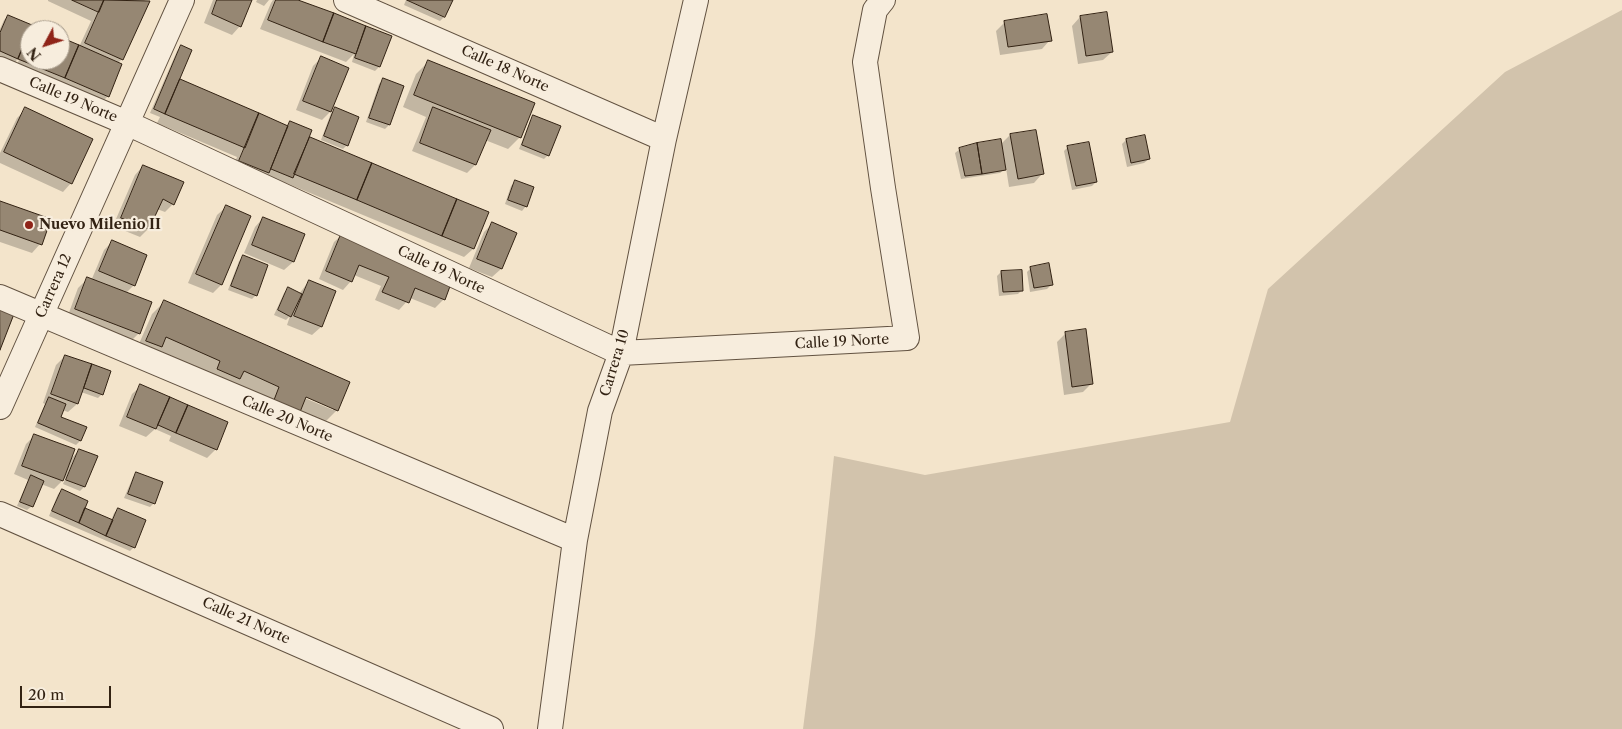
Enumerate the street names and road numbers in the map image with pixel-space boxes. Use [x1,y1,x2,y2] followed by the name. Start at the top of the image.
[458,42,552,96] street label: Calle 18 Norte
[26,74,120,126] street label: Calle 19 Norte
[395,242,487,298] street label: Calle 19 Norte
[32,251,76,321] street label: Carrera 12
[597,327,633,399] street label: Carrera 10
[794,331,890,353] street label: Calle 19 Norte
[239,392,335,446] street label: Calle 20 Norte
[200,594,292,648] street label: Calle 21 Norte

